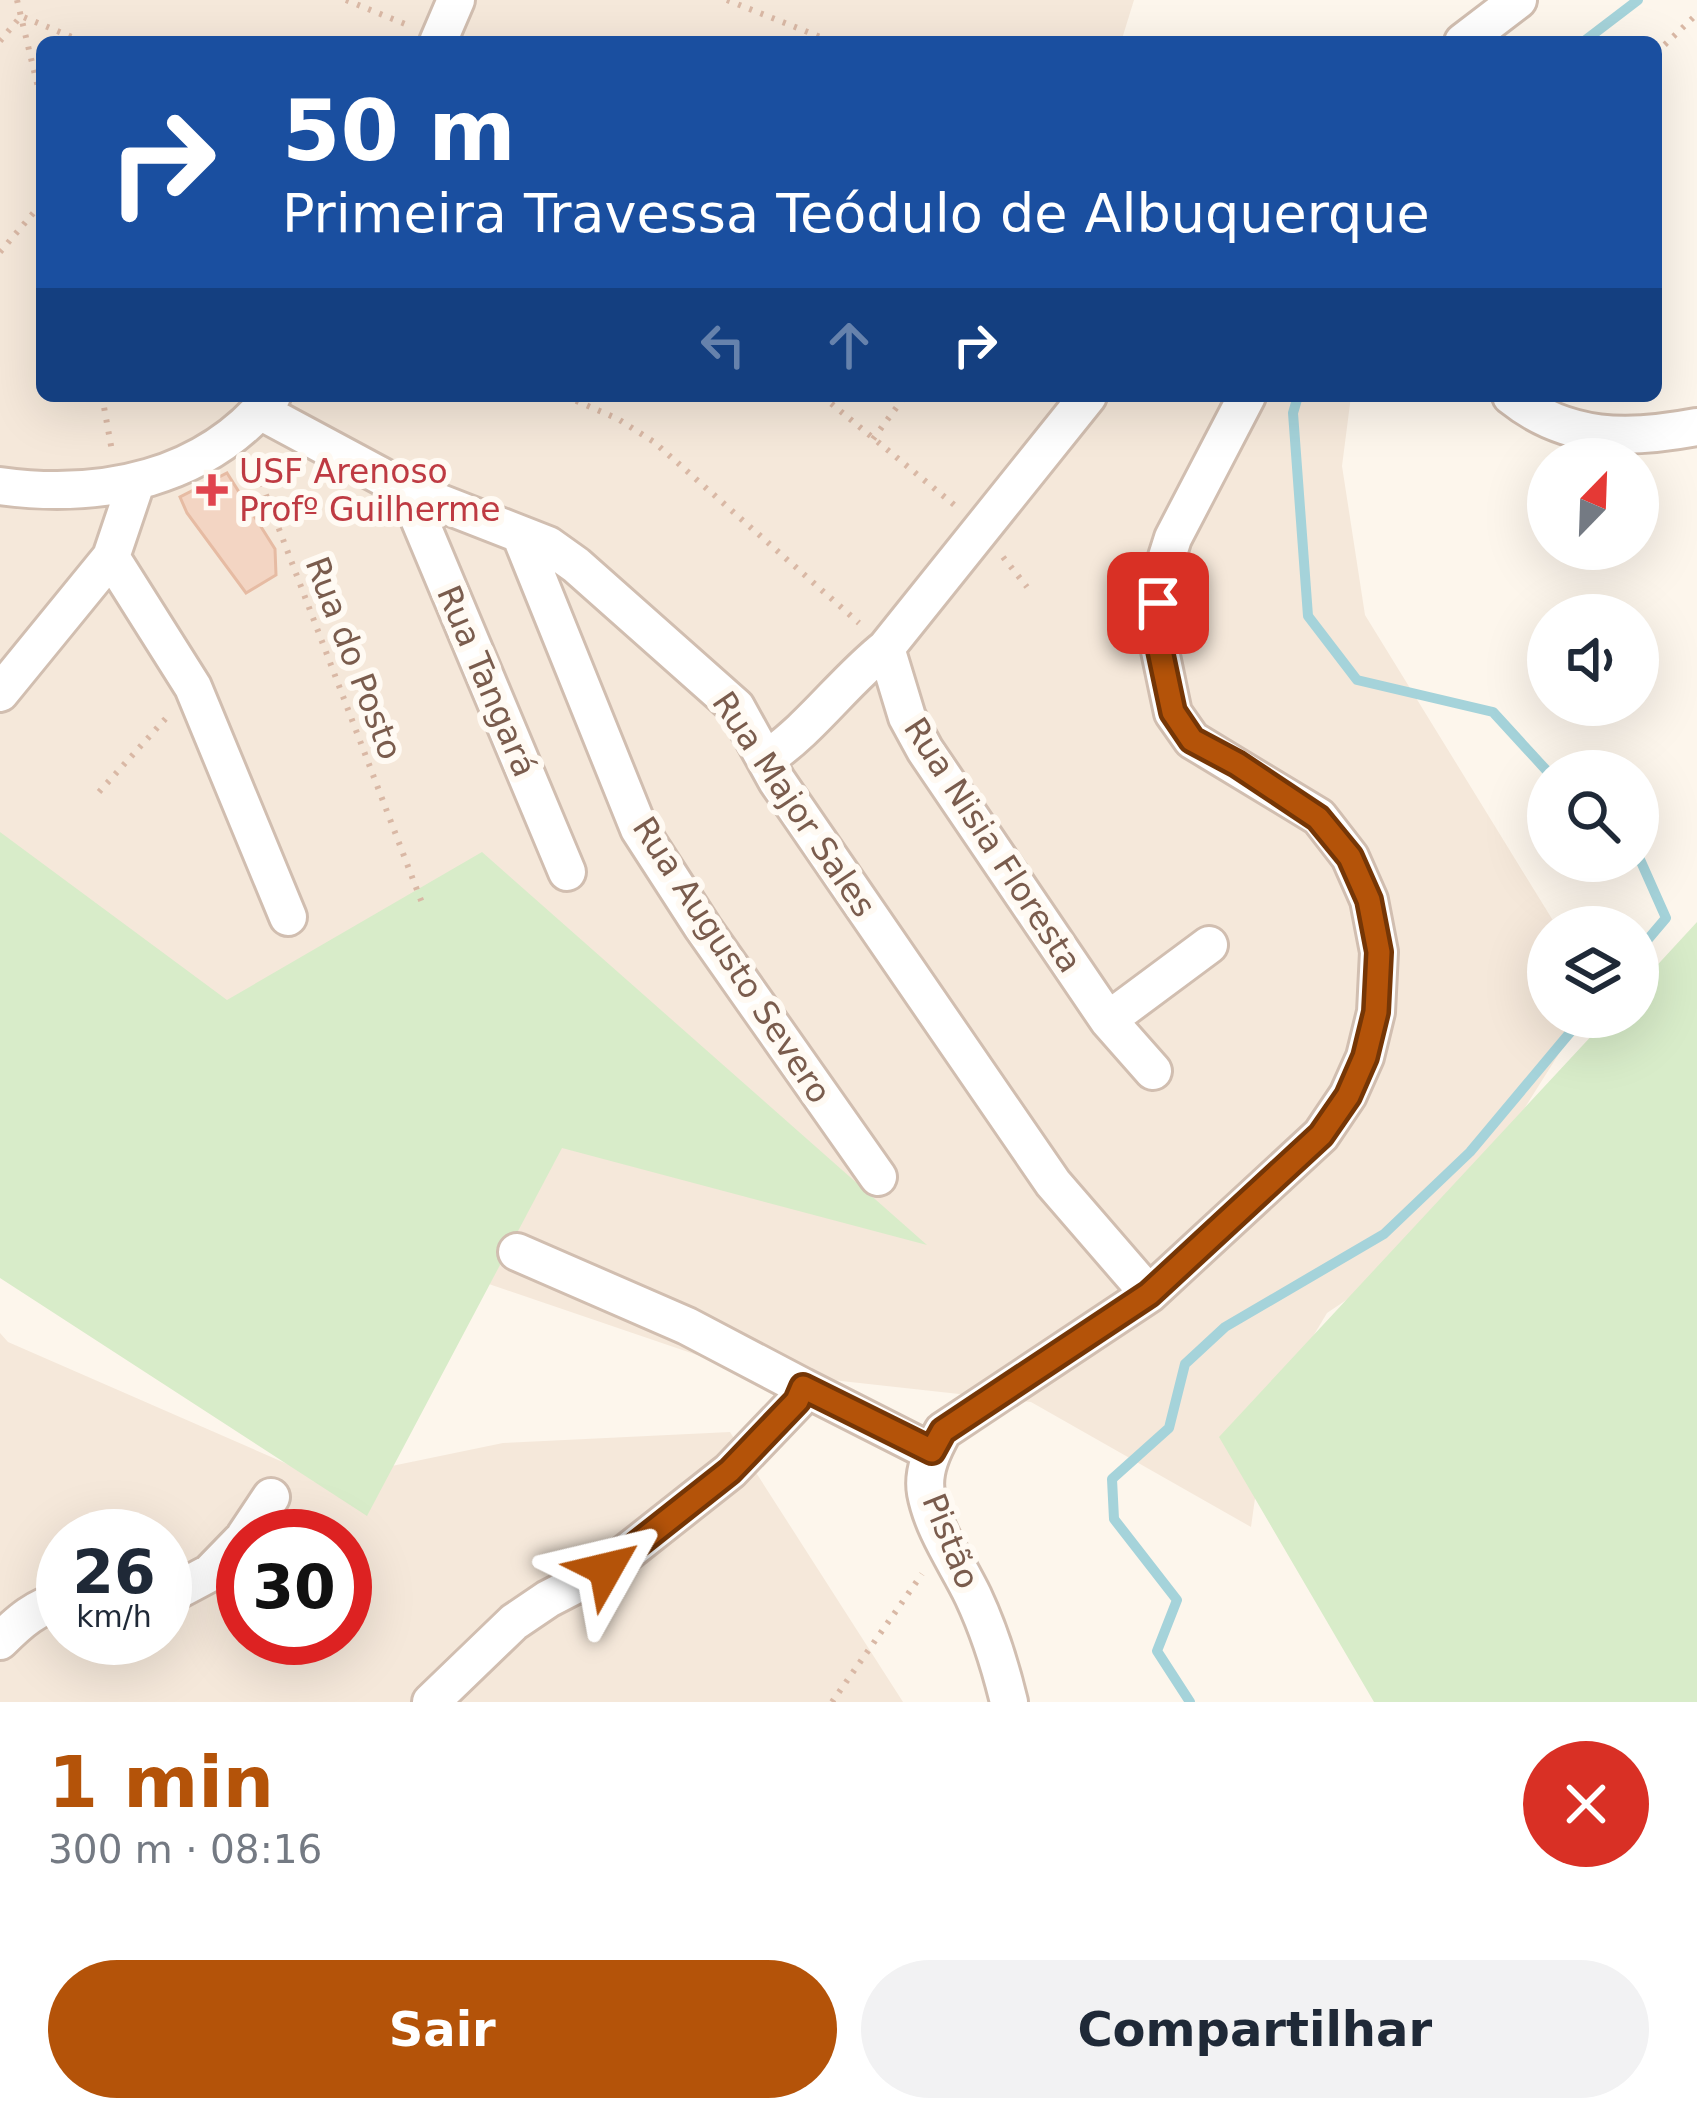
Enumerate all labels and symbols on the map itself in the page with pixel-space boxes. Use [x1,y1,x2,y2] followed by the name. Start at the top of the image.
[1527,438,1659,570] north arrow
[239,452,501,529] place label: USF Arenoso Profº Guilherme
[196,474,228,506] marker: USF Arenoso Profº Guilherme
[297,551,411,765] street label: Rua do Posto
[1107,552,1209,654] pin
[429,580,545,782] street label: Rua Tangará
[704,684,884,924] street label: Rua Major Sales
[896,710,1090,980] street label: Rua Nisia Floresta
[625,810,839,1110] street label: Rua Augusto Severo
[914,1488,988,1594] street label: Pistão
[543,1506,669,1632] position arrow
[216,1509,372,1665] speed limit sign: 30

